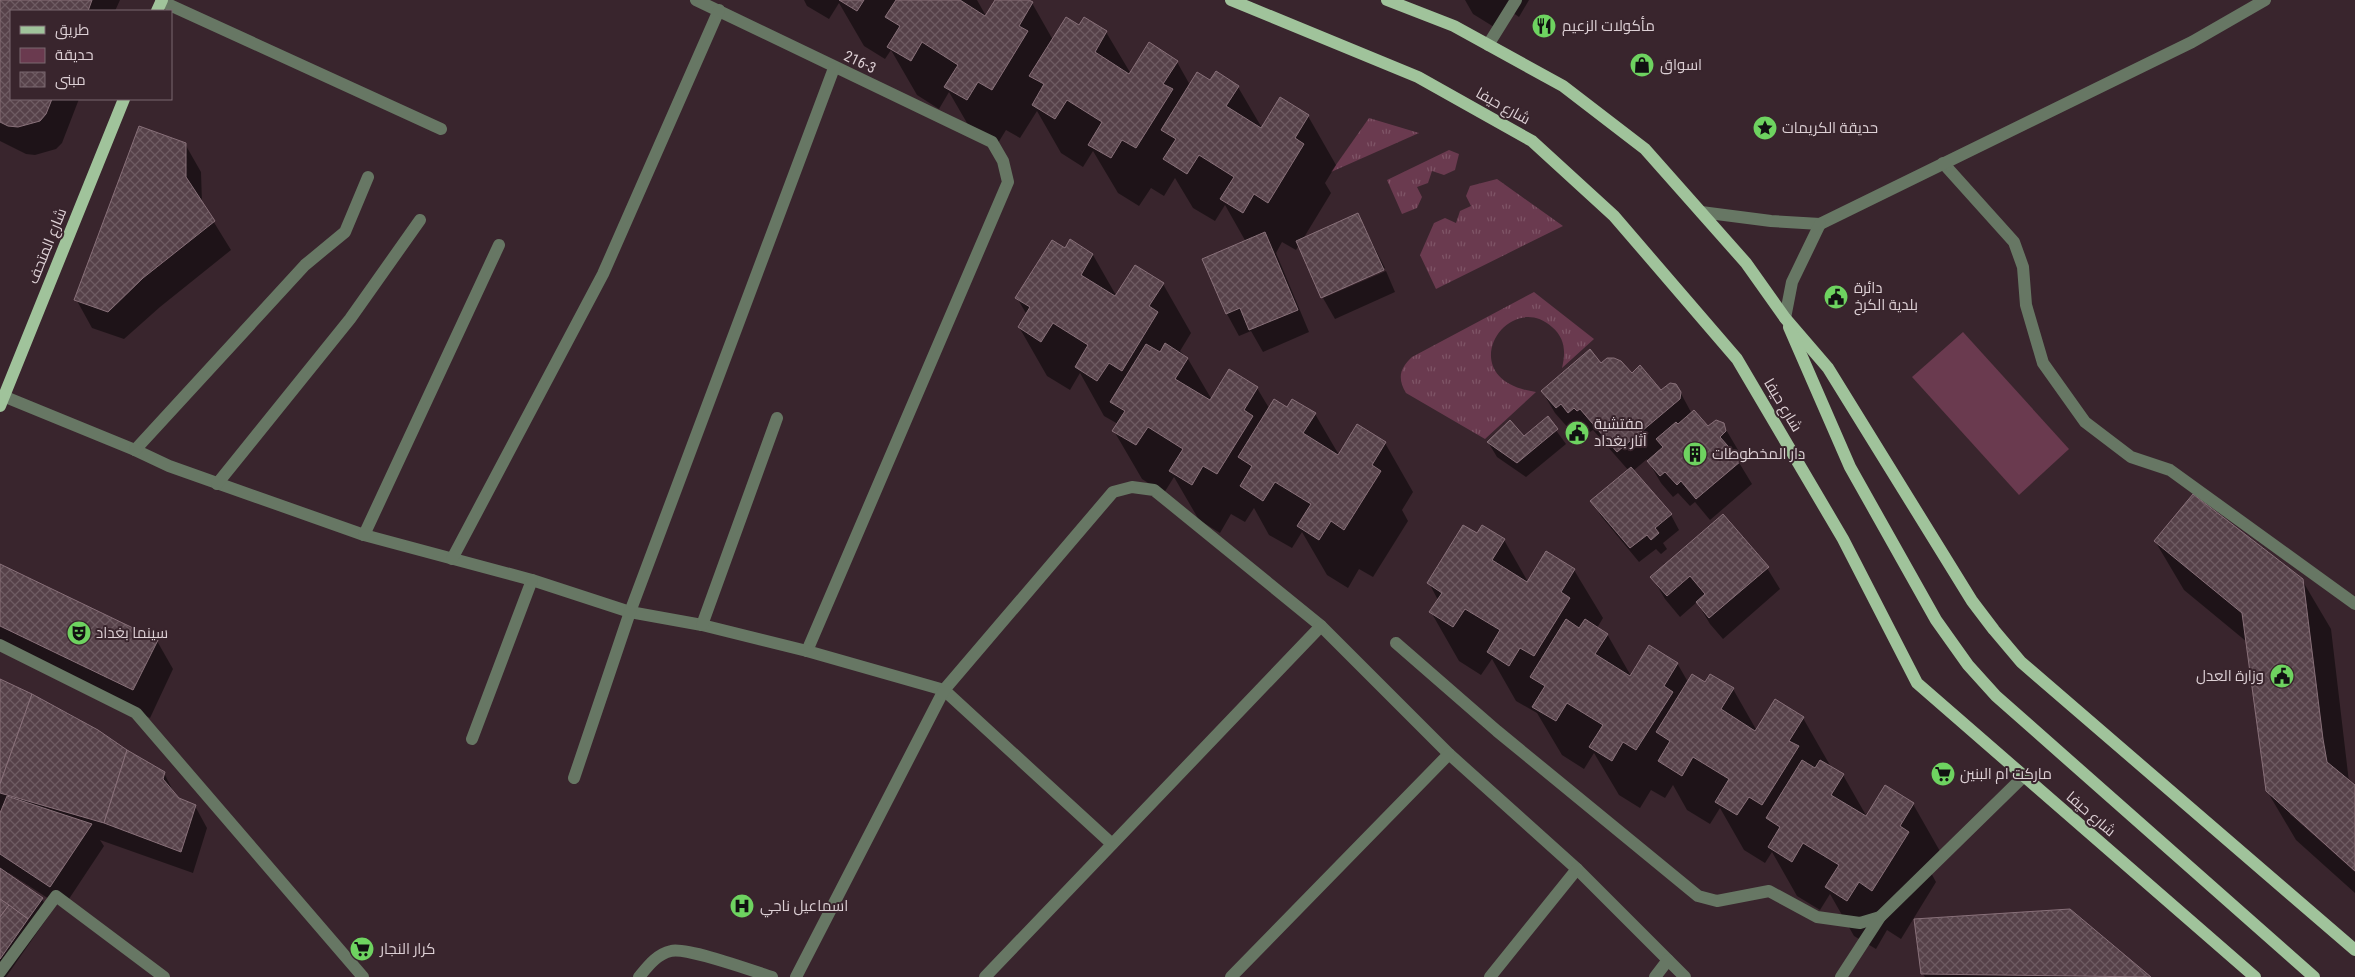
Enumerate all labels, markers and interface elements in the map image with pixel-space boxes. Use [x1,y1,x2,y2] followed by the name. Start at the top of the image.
[10,10,172,100] legend
[1531,13,1557,39] restaurant icon: مأكولات الزعيم
[1562,16,1655,36] place label: مأكولات الزعيم
[55,21,89,40] text: طريق
[55,46,94,64] text: حديقة
[841,47,879,77] street label: 216-3
[1629,52,1655,78] shop icon: اسواق
[1660,56,1702,75] place label: اسواق
[55,71,86,90] text: مبنى
[1472,84,1533,130] street label: شارع حيفا
[1752,115,1778,141] place icon: حديقة الكريمات
[1782,119,1878,137] place label: حديقة الكريمات
[24,206,72,287] street label: شارع المتحف
[1854,279,1918,316] place label: دائرة بلدية الكرخ
[1823,284,1849,310] public building icon: دائرة بلدية الكرخ
[1758,375,1806,436] street label: شارع حيفا
[1594,415,1647,450] place label: مفتشية آثار بغداد
[1564,420,1590,446] public building icon: مفتشية آثار بغداد
[1682,441,1708,467] building icon: دار المخطوطات
[1712,445,1805,463] place label: دار المخطوطات
[66,620,92,646] theatre icon: سينما بغداد
[96,624,168,642] place label: سينما بغداد
[2269,663,2295,689] public building icon: وزارة العدل
[2196,667,2264,685] place label: وزارة العدل
[1930,761,1956,787] supermarket icon: ماركت ام البنين
[1960,765,2052,784] place label: ماركت ام البنين
[2061,788,2119,842] street label: شارع حيفا
[729,893,755,919] hospital icon: اسماعيل ناجي
[760,897,848,918] place label: اسماعيل ناجي
[349,936,375,962] supermarket icon: كرار النجار
[379,940,435,958] place label: كرار النجار

